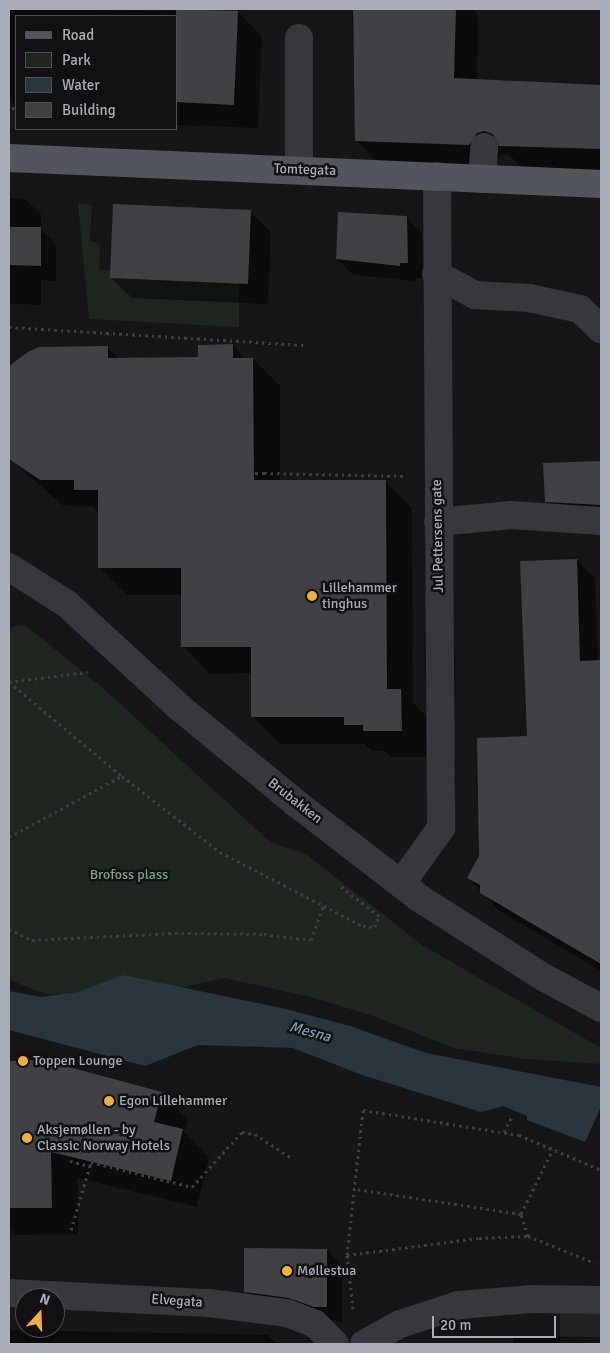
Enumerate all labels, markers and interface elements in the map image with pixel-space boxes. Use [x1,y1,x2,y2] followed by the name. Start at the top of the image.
[15,15,178,130] legend
[62,26,94,44] text: Road
[62,51,91,69] text: Park
[62,76,100,94] text: Water
[62,101,116,119] text: Building
[274,161,336,179] street label: Tomtegata
[429,479,447,593] street label: Jul Pettersens gate
[322,580,397,612] place label: Lillehammer tinghus
[306,590,318,602] marker: Lillehammer tinghus
[265,775,325,827] street label: Brubakken
[90,867,168,883] park label: Brofoss plass
[287,1018,333,1046] water label: Mesna
[33,1053,122,1069] place label: Toppen Lounge
[17,1055,29,1067] marker: Toppen Lounge
[119,1093,227,1109] place label: Egon Lillehammer
[103,1095,115,1107] marker: Egon Lillehammer
[37,1122,170,1154] place label: Aksjemøllen - by Classic Norway Hotels
[21,1132,33,1144] marker: Aksjemøllen - by Classic Norway Hotels
[297,1263,356,1279] place label: Møllestua
[281,1265,293,1277] marker: Møllestua
[15,1288,65,1338] north arrow
[37,1290,52,1309] text: N
[151,1291,203,1311] street label: Elvegata
[435,1306,559,1338] scale bar
[440,1316,471,1334] text: 20 m

